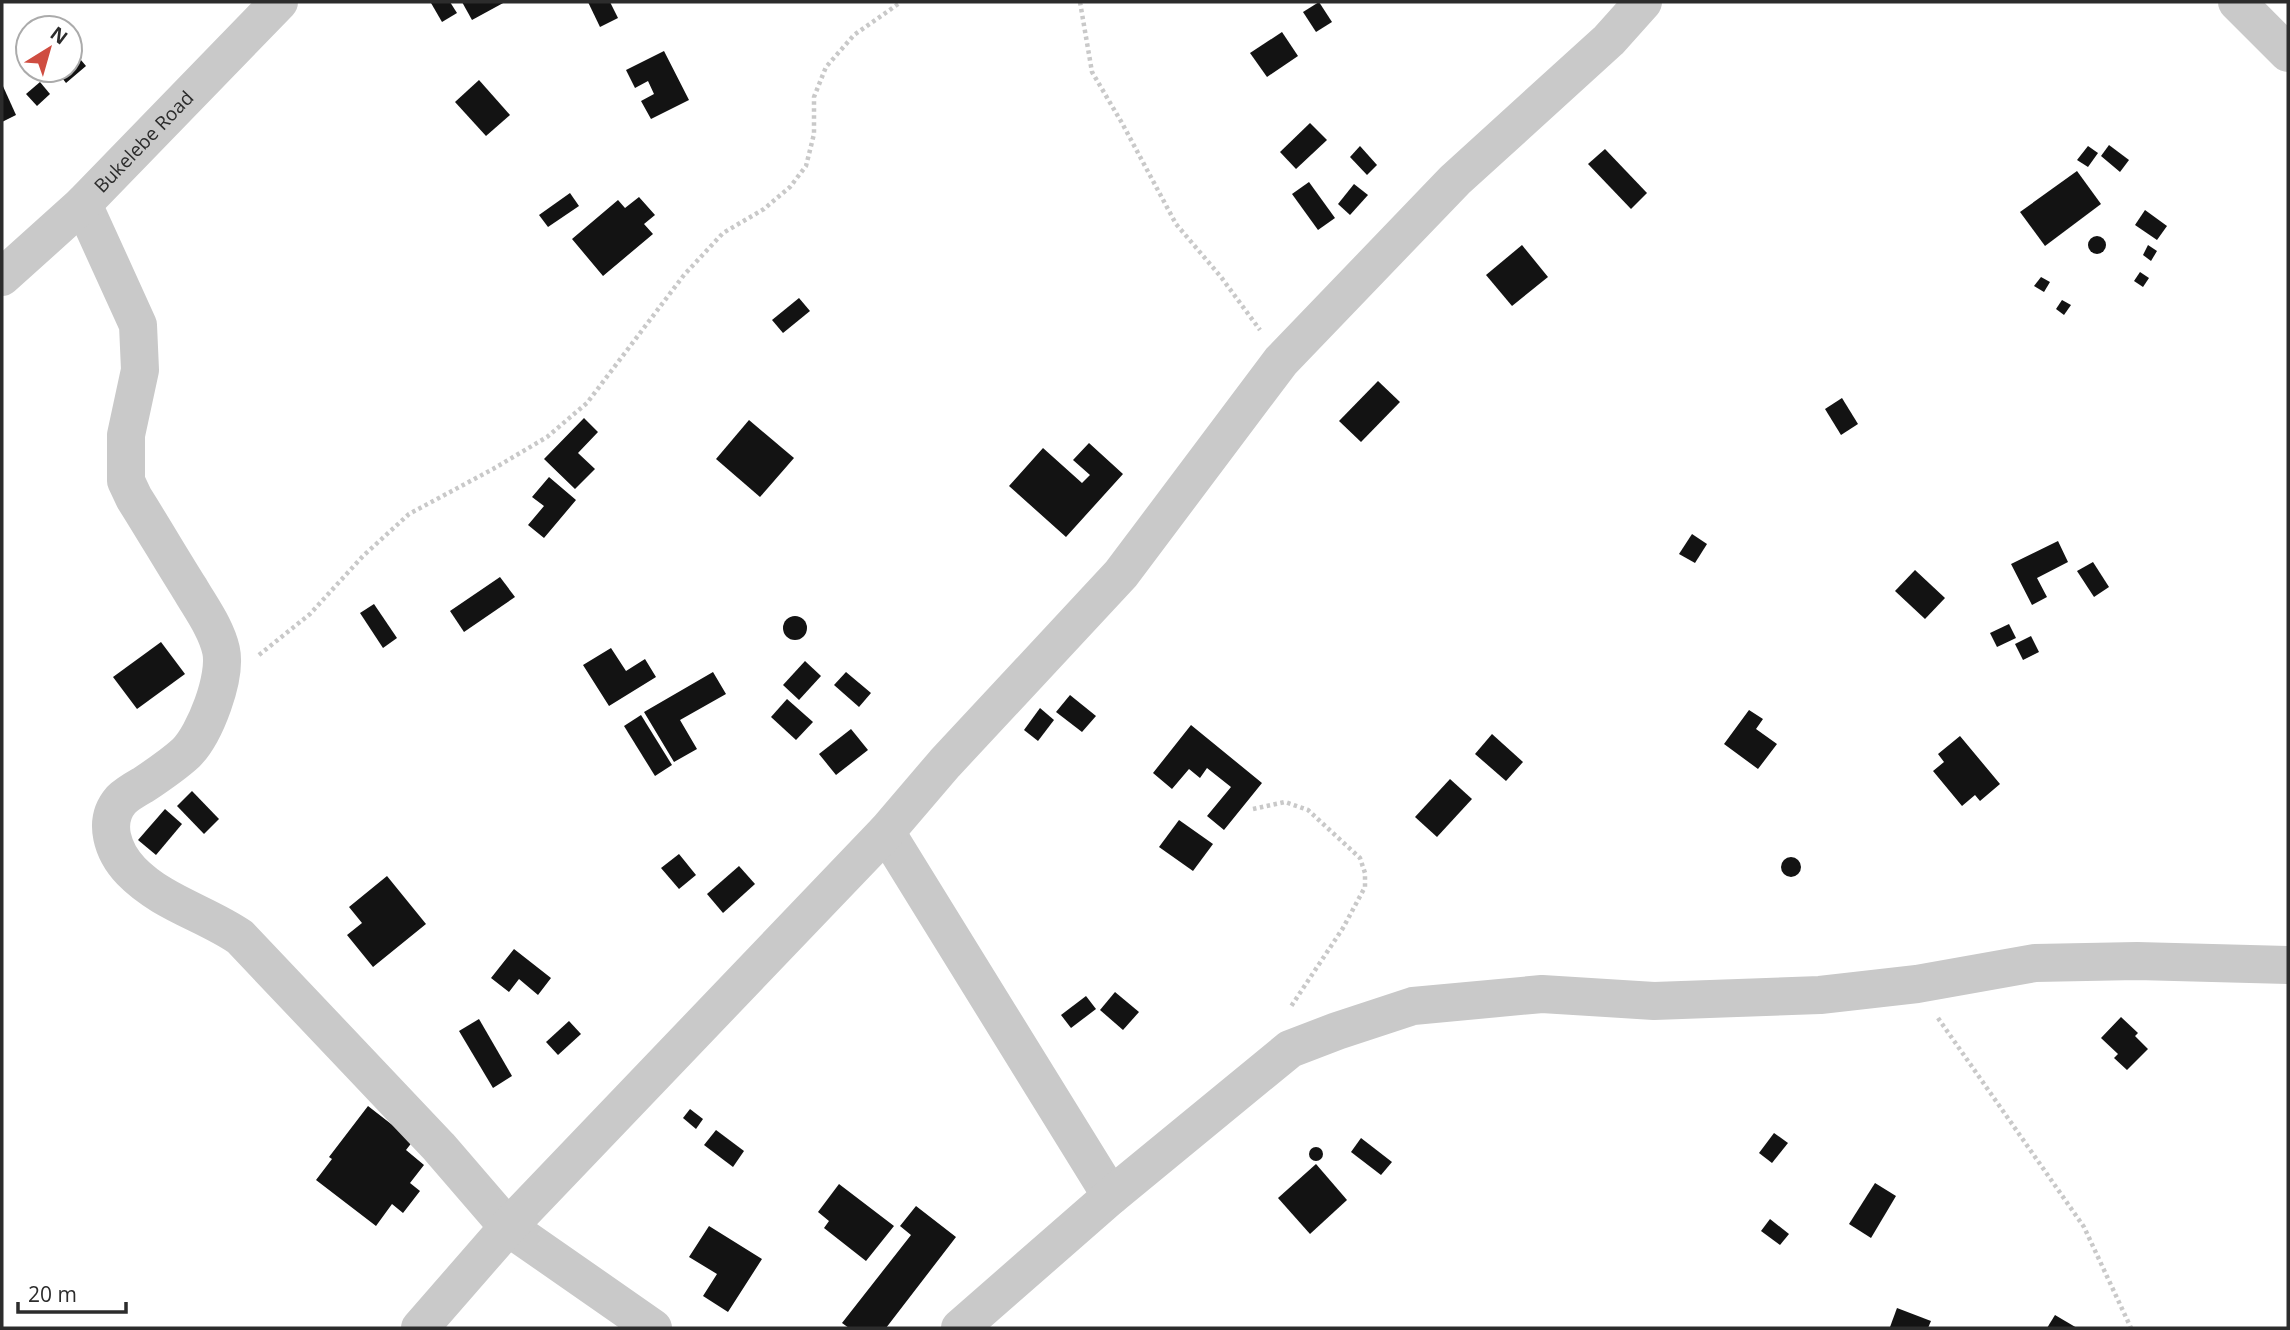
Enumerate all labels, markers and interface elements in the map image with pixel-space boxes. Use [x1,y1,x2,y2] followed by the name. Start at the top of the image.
[14,14,84,84] north arrow
[45,20,73,50] text: N
[88,85,199,198] street label: Bukelebe Road
[18,1270,126,1314] scale bar
[28,1280,77,1308] text: 20 m

